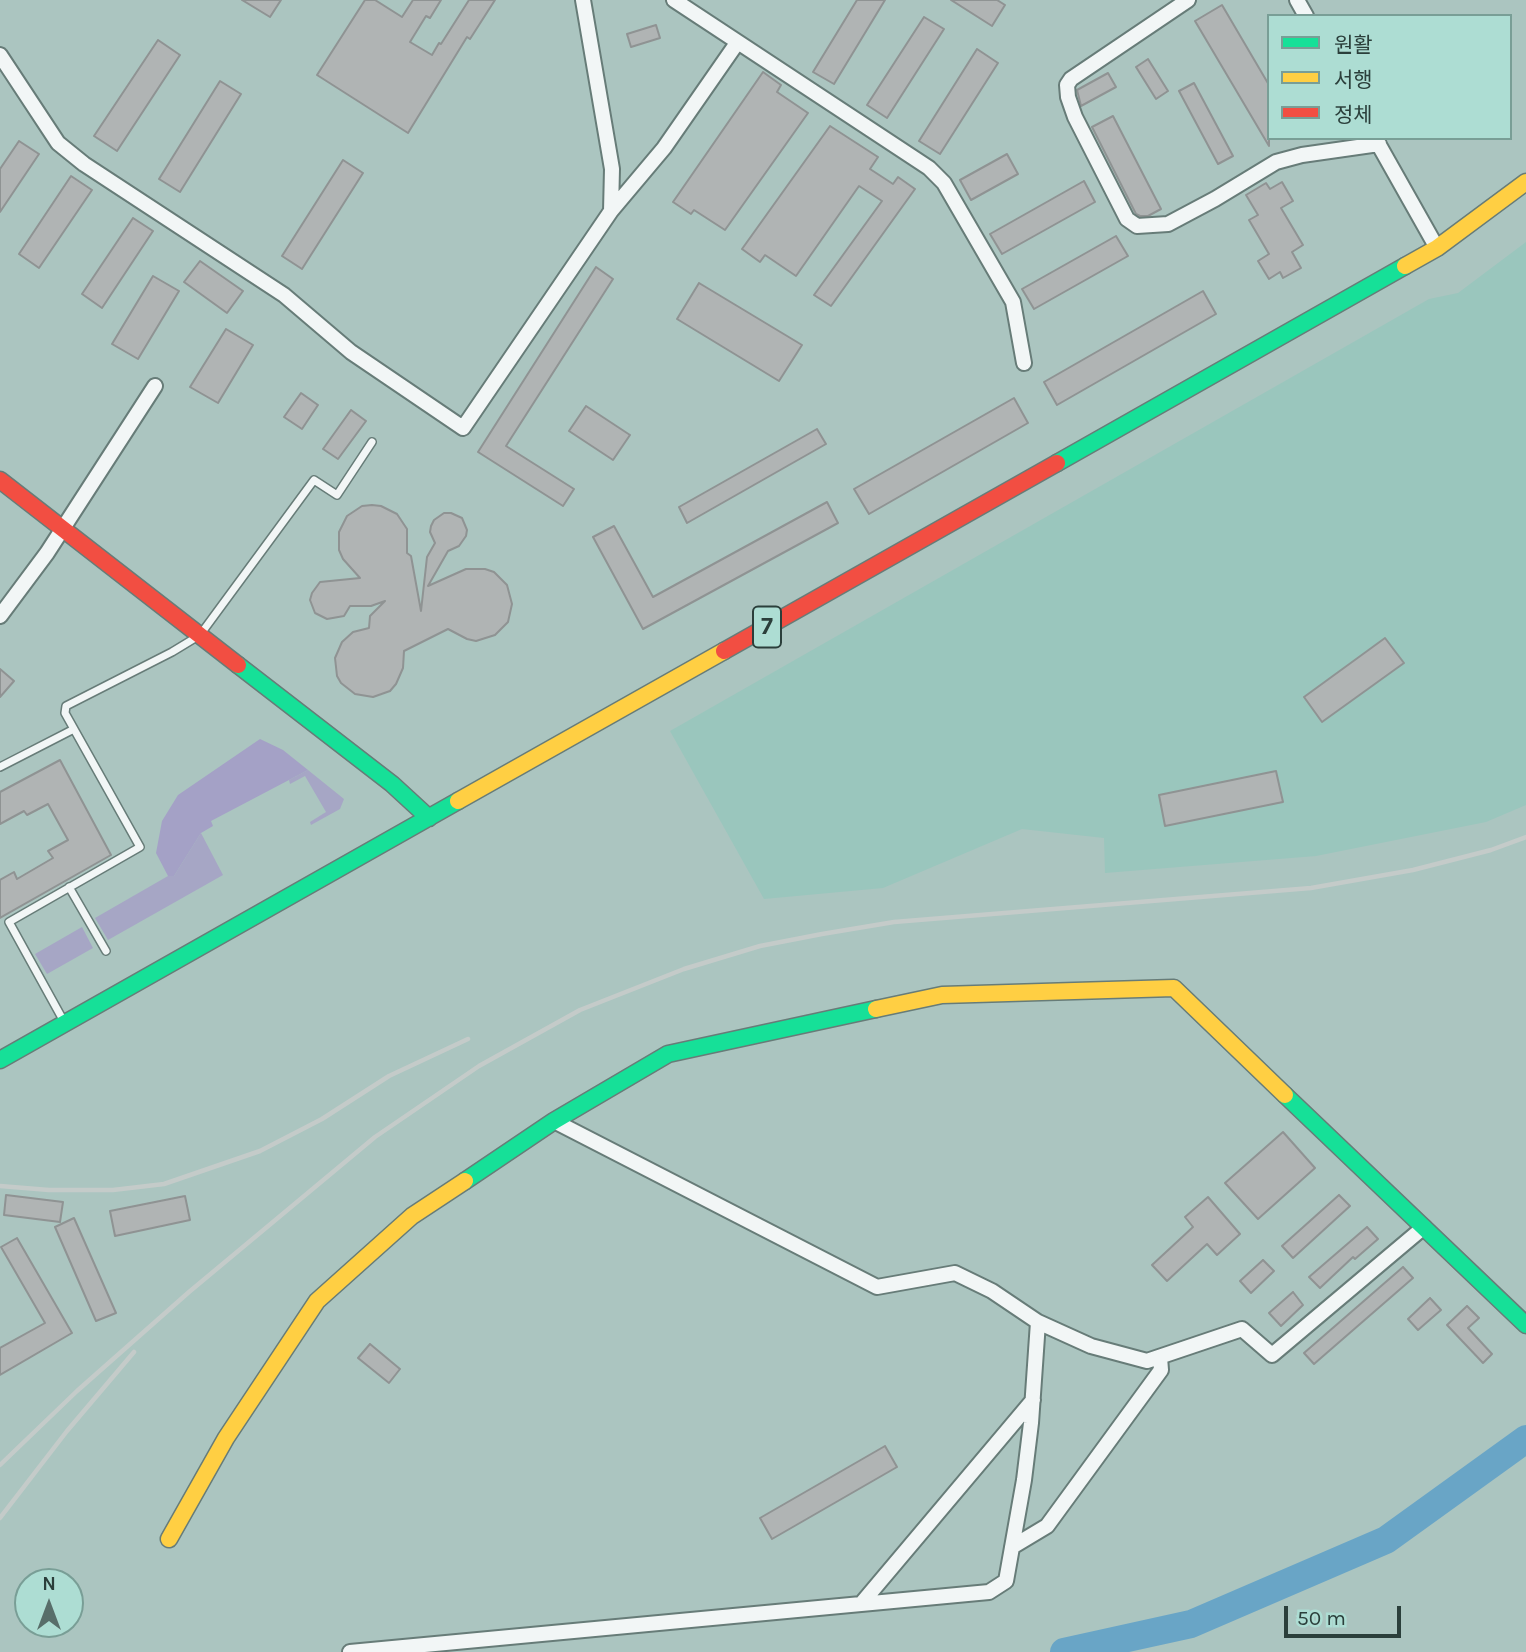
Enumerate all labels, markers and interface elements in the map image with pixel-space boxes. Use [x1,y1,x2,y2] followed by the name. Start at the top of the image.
[1267,14,1512,140] legend
[1334,33,1373,57] text: 원활
[1334,68,1373,92] text: 서행
[1334,103,1373,127] text: 정체
[753,606,781,648] road number: 7
[14,1568,84,1638] north arrow
[42,1573,56,1595] text: N
[1288,1592,1405,1636] scale bar
[1297,1606,1346,1630] text: 50 m

